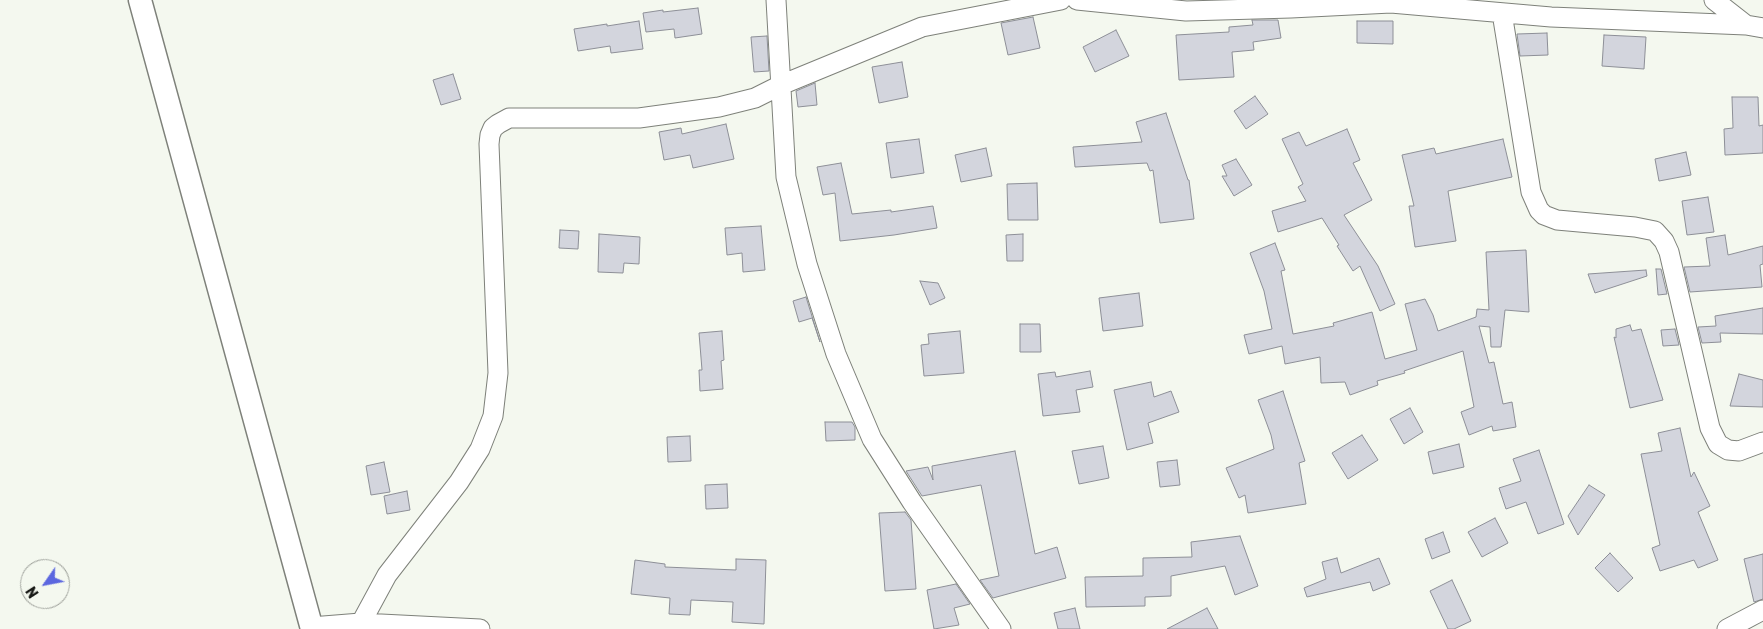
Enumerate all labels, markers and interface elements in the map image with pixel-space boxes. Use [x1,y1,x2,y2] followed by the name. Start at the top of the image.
[20,559,70,609] north arrow
[23,583,43,601] text: N

